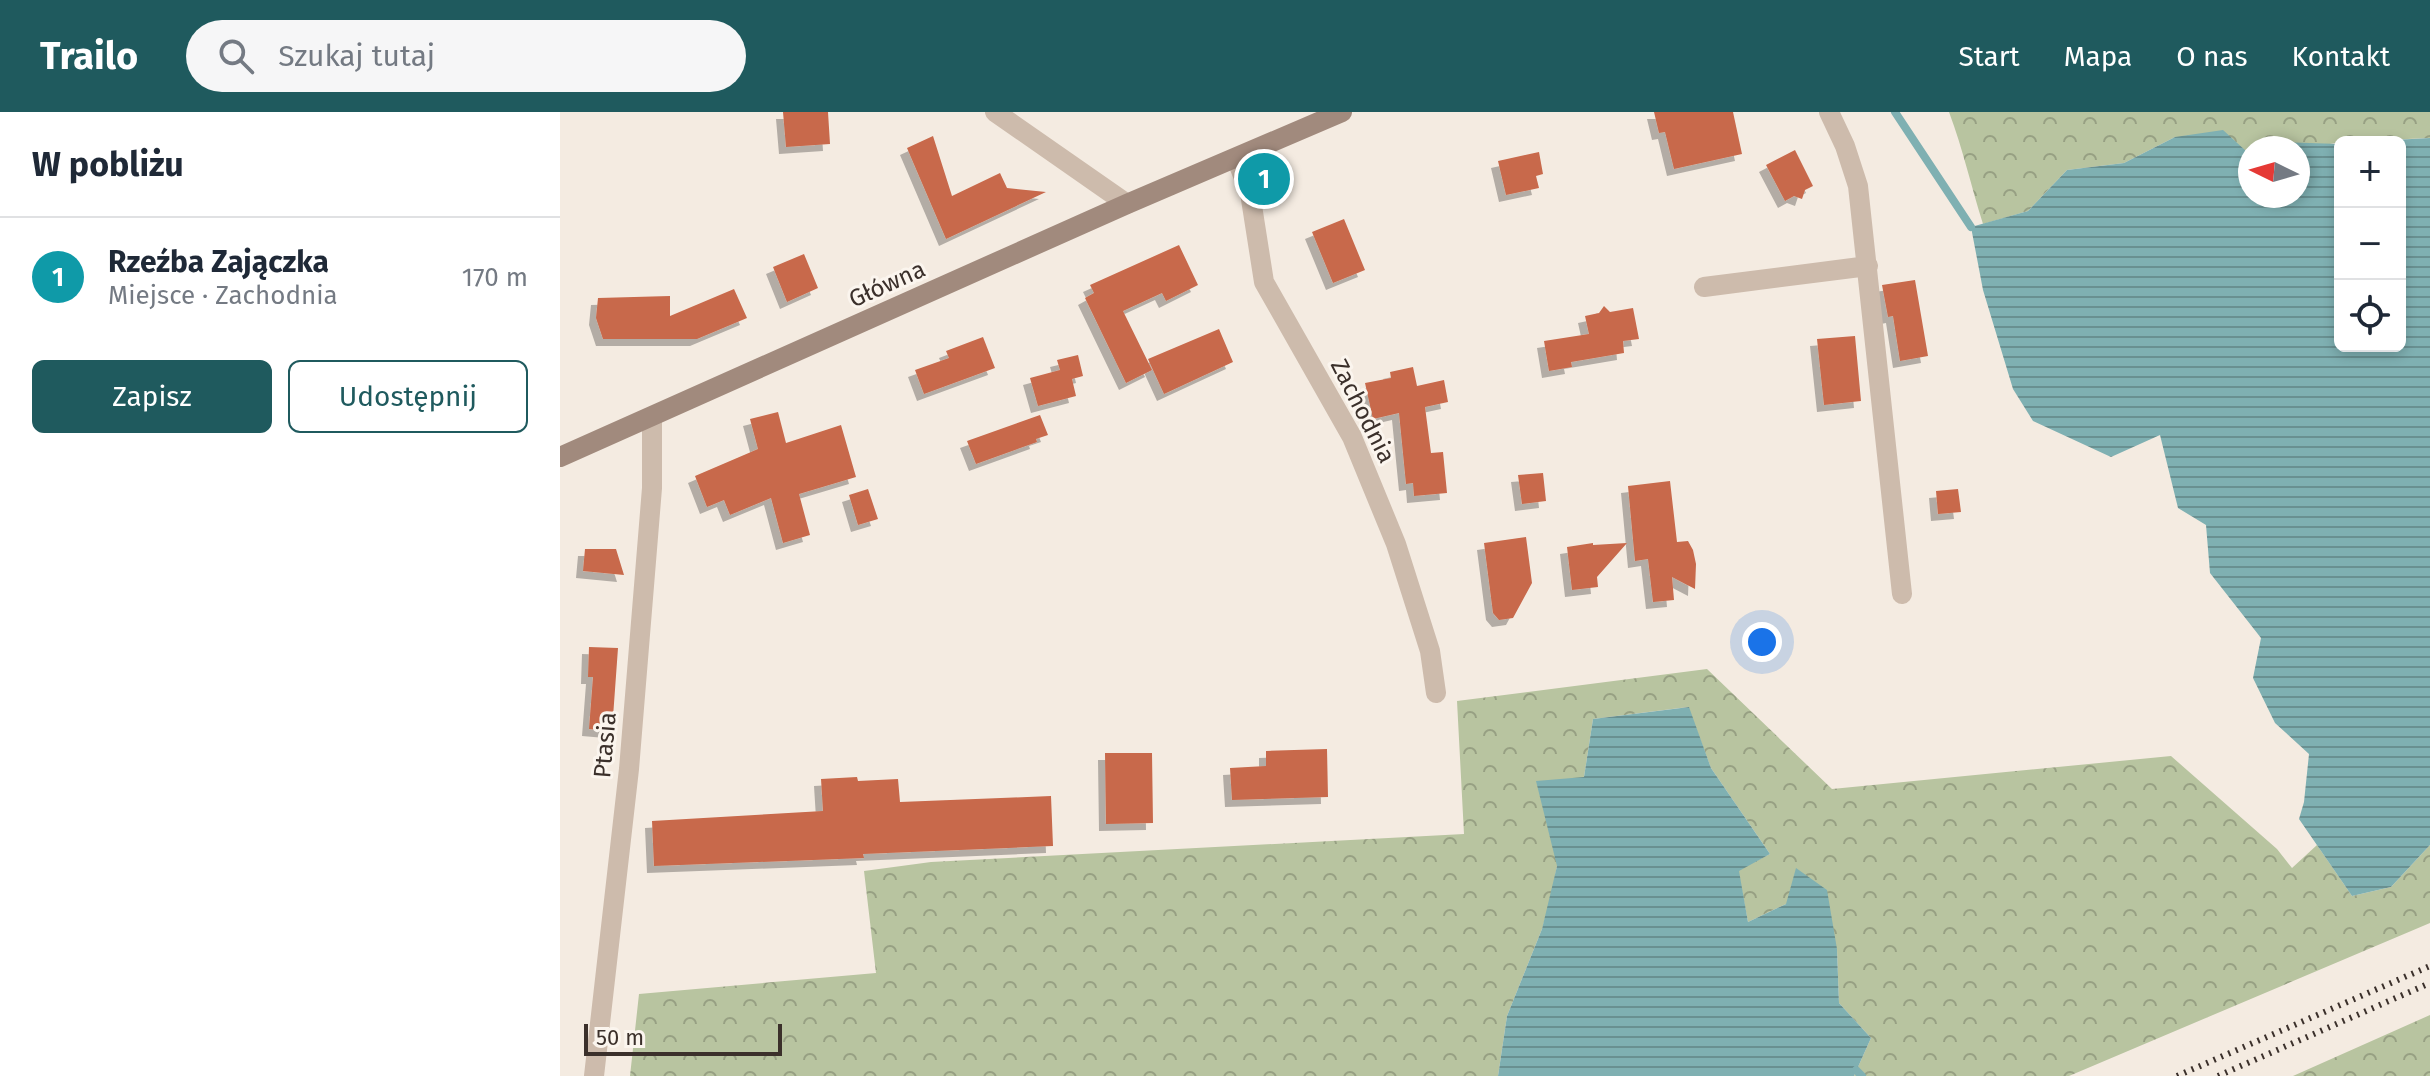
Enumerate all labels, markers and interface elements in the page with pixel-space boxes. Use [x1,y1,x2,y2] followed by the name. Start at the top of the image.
[186,20,746,92] search box
[40,33,138,79] text: Trailo
[214,34,258,78] icon: search
[278,38,435,74] text: Szukaj tutaj
[1958,40,2020,73] text: Start
[2064,40,2132,73] text: Mapa
[2176,40,2248,73] text: O nas
[2292,40,2390,73] text: Kontakt
[2238,136,2310,208] north arrow
[2334,136,2406,352] map controls
[2334,136,2406,208] button: +
[32,144,184,185] text: W pobliżu
[1238,149,1290,209] pin: 1
[2334,208,2406,280] button: −
[108,244,329,280] text: Rzeźba Zajączka
[844,255,930,313] street label: Główna
[52,262,64,293] text: 1
[462,262,528,293] text: 170 m
[108,280,338,311] text: Miejsce · Zachodnia
[2334,280,2406,352] button: locate
[1325,354,1401,468] street label: Zachodnia
[32,360,272,433] button: Zapisz
[288,360,528,433] button: Udostępnij
[1742,622,1782,662] your location
[588,711,622,779] street label: Ptasia
[584,1020,782,1056] scale bar
[596,1024,644,1051] text: 50 m

